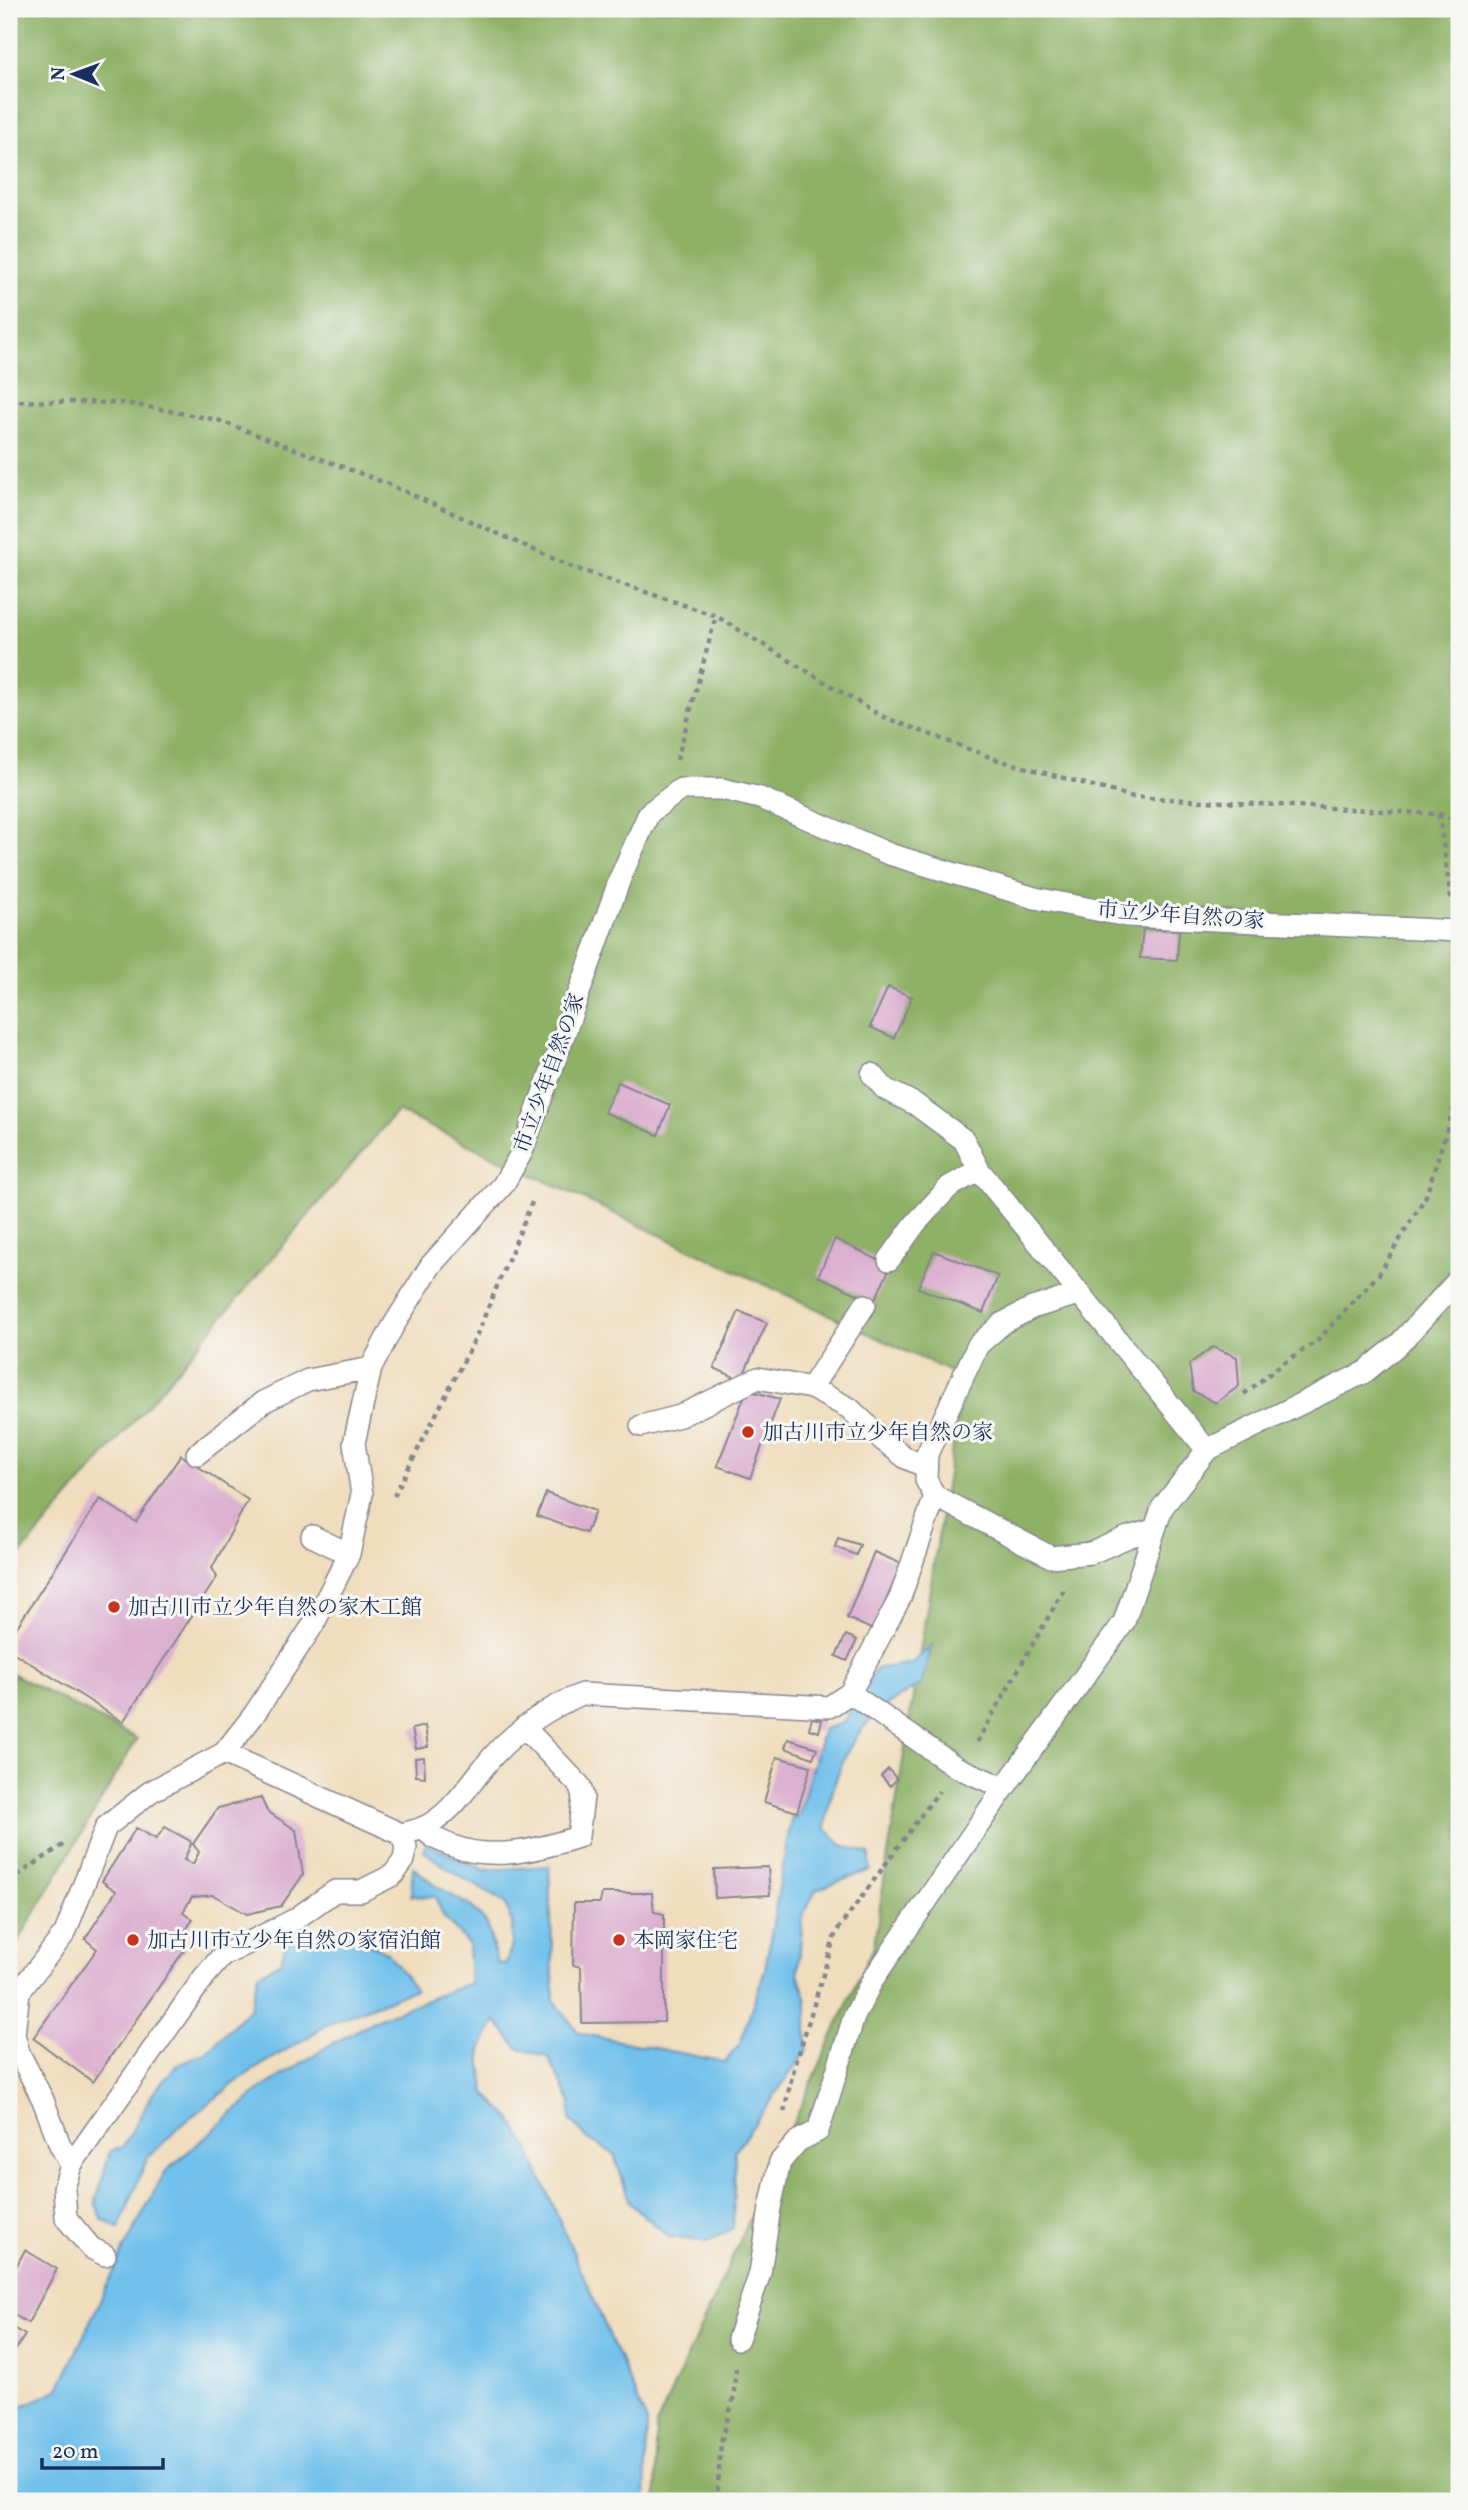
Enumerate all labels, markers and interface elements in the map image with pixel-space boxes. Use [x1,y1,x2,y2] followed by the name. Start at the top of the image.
[38,38,108,108] north arrow
[46,66,72,81] text: N
[1096,896,1266,937] street label: 市立少年自然の家
[508,990,593,1157] street label: 市立少年自然の家
[762,1419,993,1448] place label: 加古川市立少年自然の家
[740,1424,756,1440] marker: 加古川市立少年自然の家
[128,1594,422,1623] place label: 加古川市立少年自然の家木工館
[106,1599,122,1615] marker: 加古川市立少年自然の家木工館
[147,1927,441,1956] place label: 加古川市立少年自然の家宿泊館
[633,1927,738,1956] place label: 本岡家住宅
[125,1932,141,1948] marker: 加古川市立少年自然の家宿泊館
[611,1932,627,1948] marker: 本岡家住宅
[42,2426,163,2470] scale bar
[52,2438,98,2467] text: 20 m

